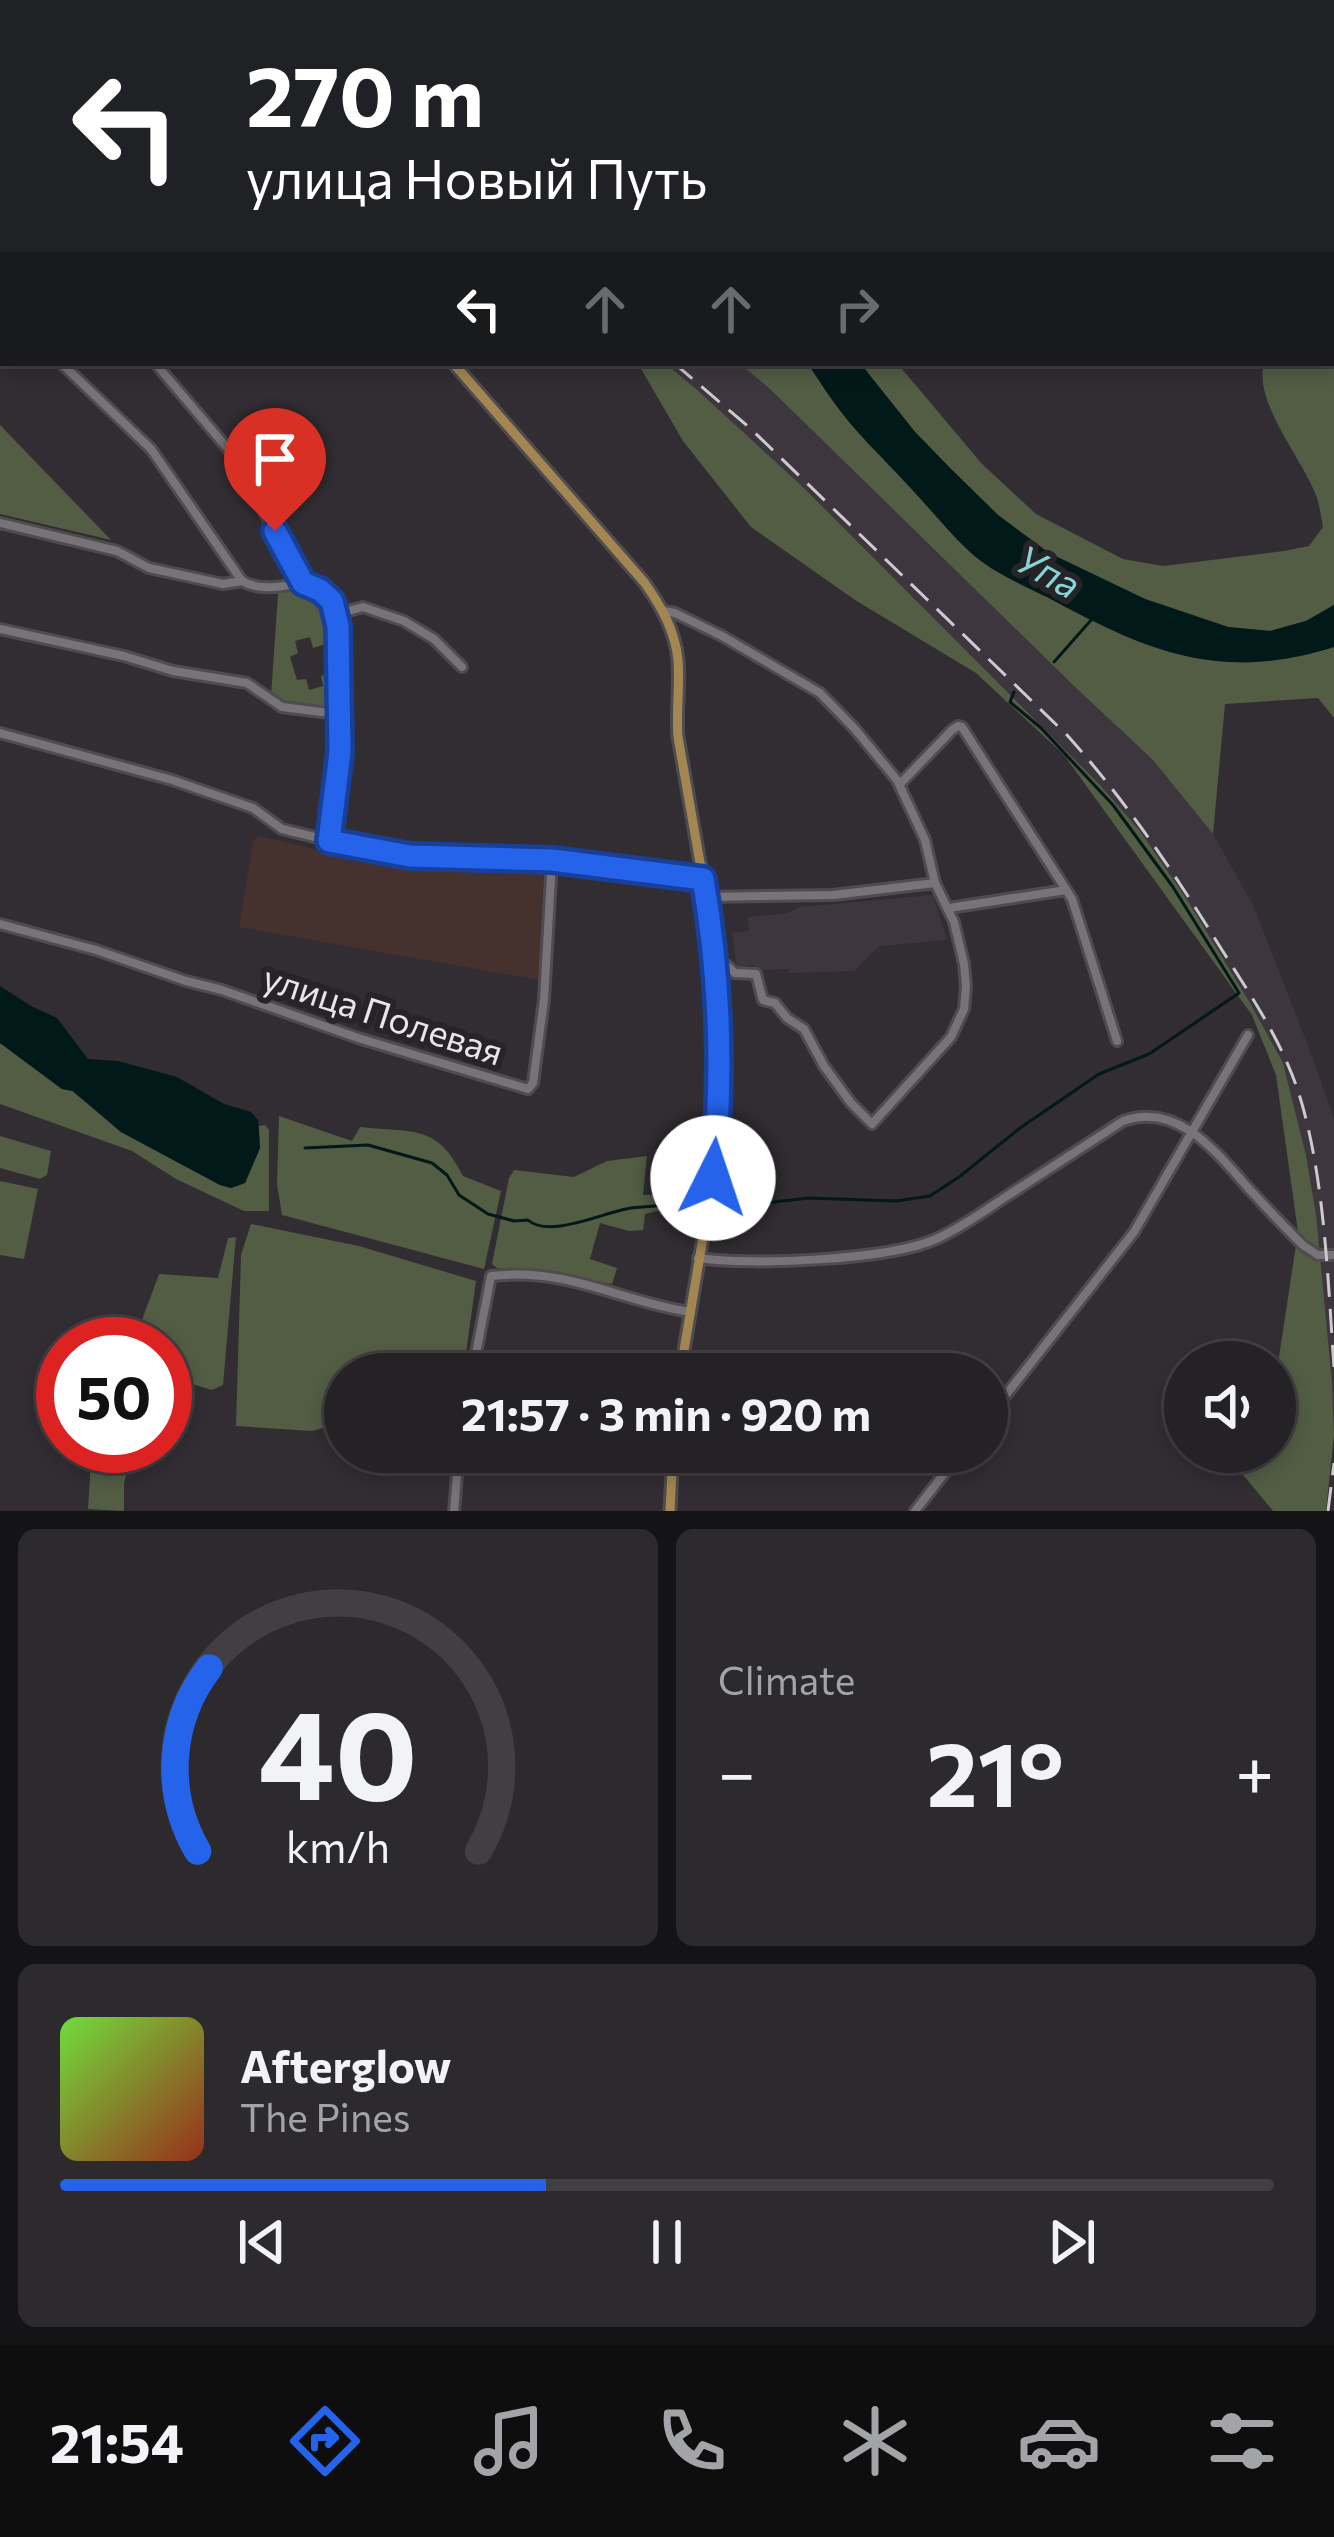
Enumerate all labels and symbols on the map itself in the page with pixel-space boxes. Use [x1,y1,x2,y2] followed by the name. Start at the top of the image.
[224,408,326,531] pin
[1008,533,1090,607] water label: Упа
[258,954,509,1073] street label: улица Полевая
[650,1115,776,1241] position arrow
[36,1317,192,1473] speed limit sign: 50

